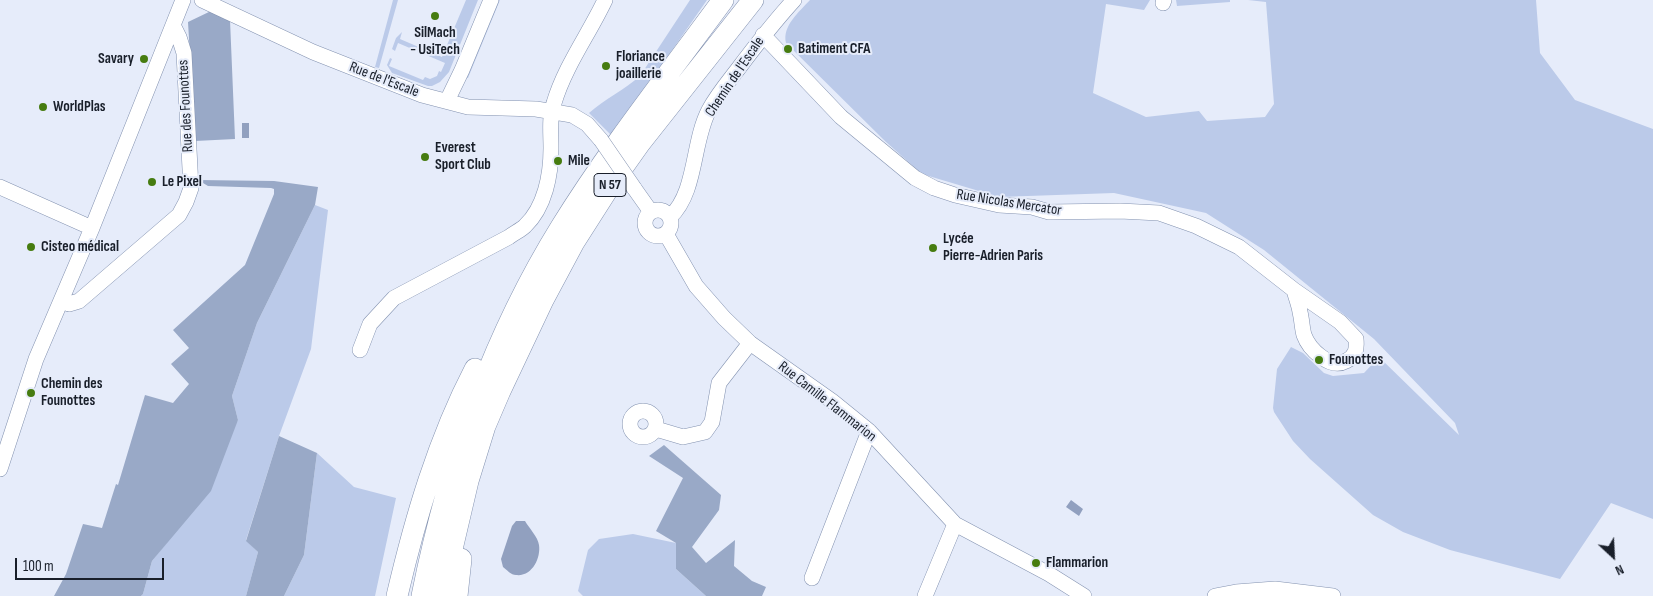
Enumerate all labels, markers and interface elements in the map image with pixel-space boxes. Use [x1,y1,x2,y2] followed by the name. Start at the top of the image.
[429,10,441,22] marker: SilMach - UsiTech
[410,24,460,59] place label: SilMach - UsiTech
[702,34,768,120] street label: Chemin de l'Escale
[798,40,870,58] place label: Batiment CFA
[782,43,794,55] marker: Batiment CFA
[616,48,665,83] place label: Floriance joaillerie
[98,50,134,68] place label: Savary
[138,53,150,65] marker: Savary
[347,58,421,102] street label: Rue de l'Escale
[175,59,197,153] street label: Rue des Founottes
[600,60,612,72] marker: Floriance joaillerie
[53,98,106,116] place label: WorldPlas
[37,101,49,113] marker: WorldPlas
[435,139,491,174] place label: Everest Sport Club
[419,151,431,163] marker: Everest Sport Club
[568,152,590,170] place label: Mile
[552,155,564,167] marker: Mile
[162,173,202,191] place label: Le Pixel
[594,174,626,196] road number: N 57
[146,176,158,188] marker: Le Pixel
[955,186,1063,220] street label: Rue Nicolas Mercator
[943,230,1043,265] place label: Lycée Pierre-Adrien Paris
[41,238,119,256] place label: Cisteo médical
[25,241,37,253] marker: Cisteo médical
[927,242,939,254] marker: Lycée Pierre-Adrien Paris
[1329,351,1383,369] place label: Founottes
[1313,354,1325,366] marker: Founottes
[774,358,880,446] street label: Rue Camille Flammarion
[41,375,102,410] place label: Chemin des Founottes
[25,387,37,399] marker: Chemin des Founottes
[1588,531,1638,581] north arrow
[18,548,166,580] scale bar
[1046,554,1108,572] place label: Flammarion
[23,557,54,576] text: 100 m
[1030,557,1042,569] marker: Flammarion
[1613,561,1627,579] text: N

